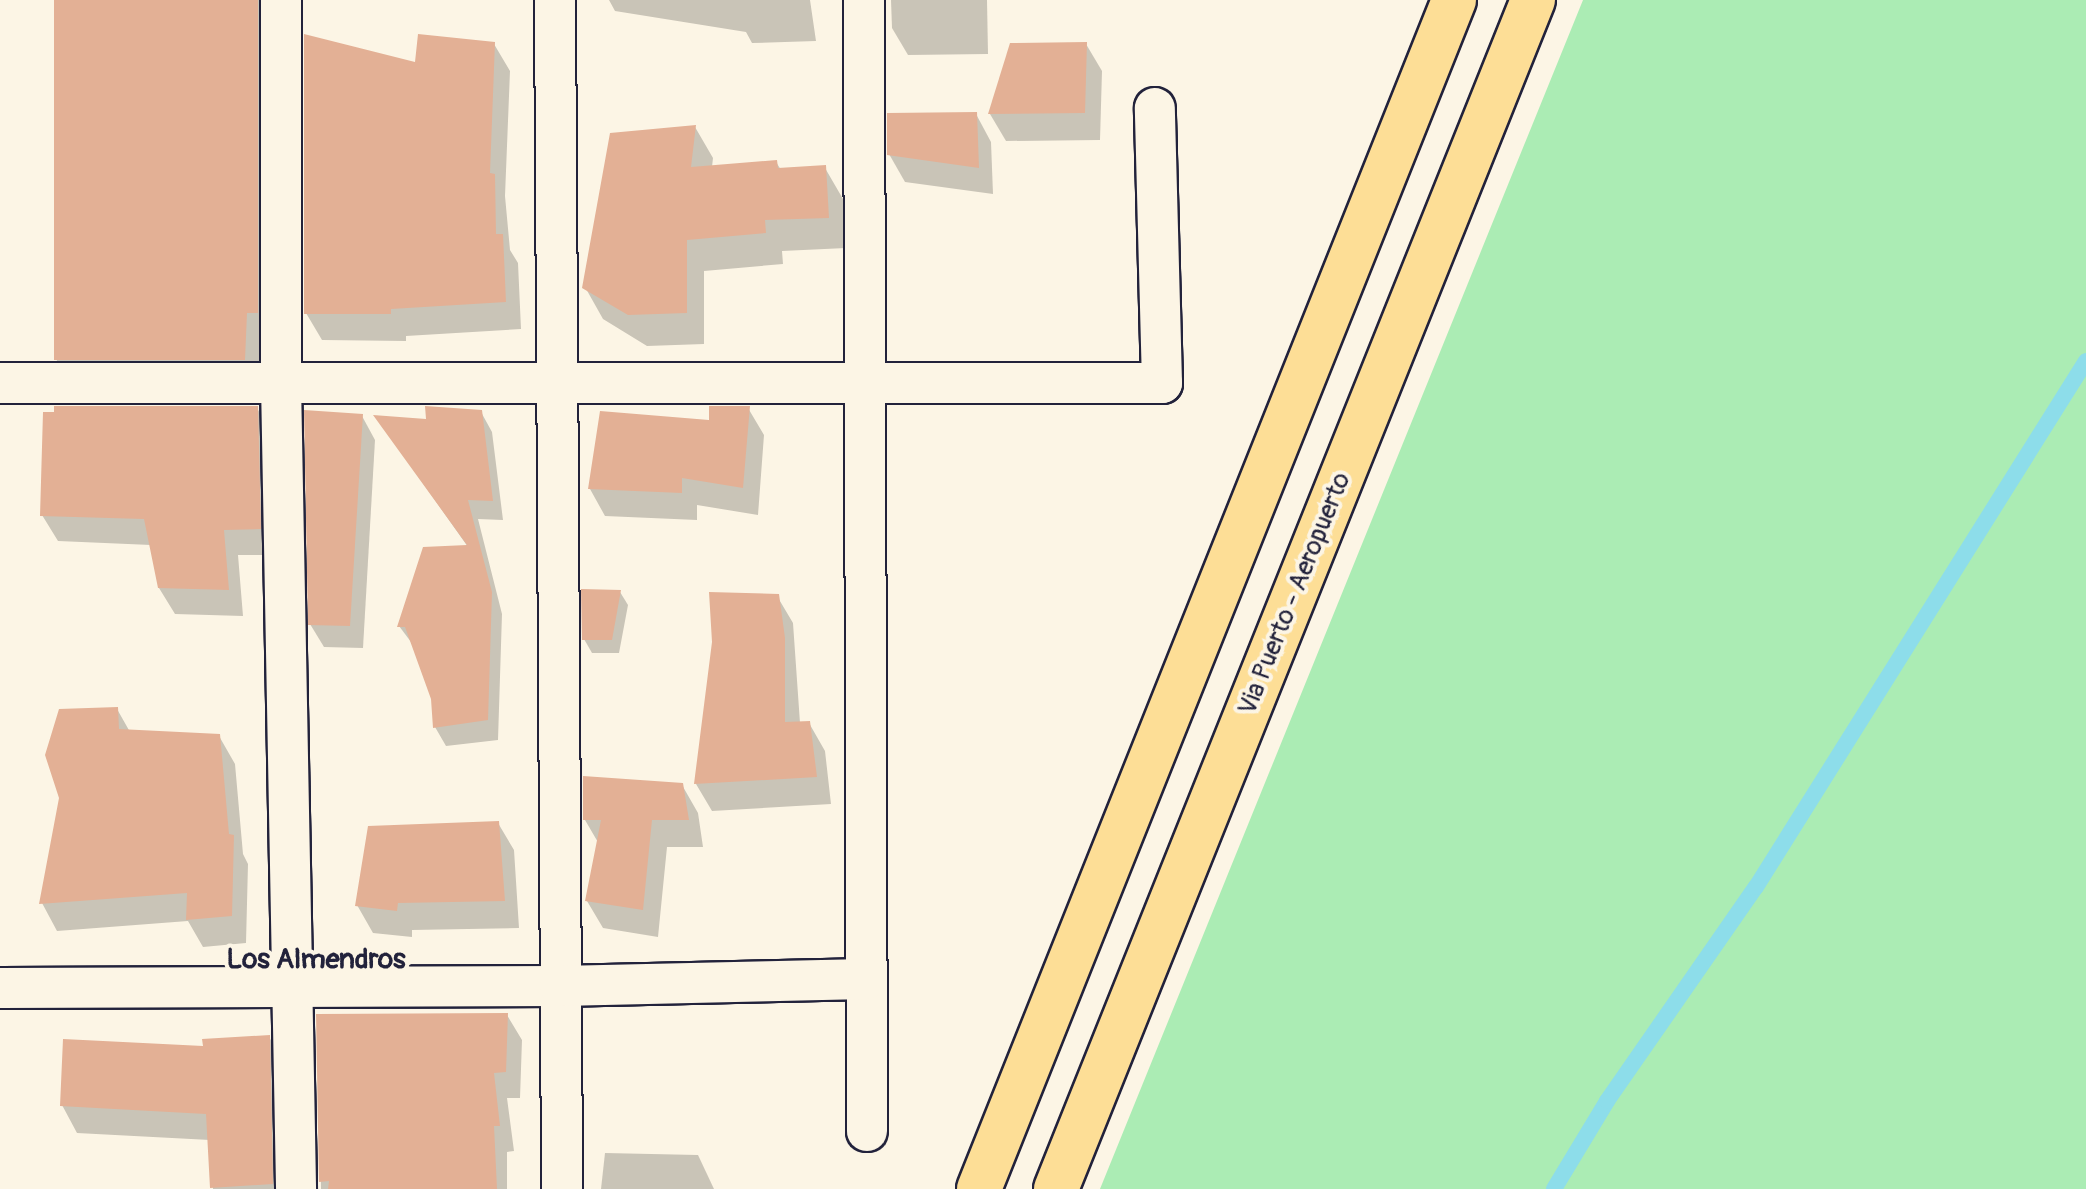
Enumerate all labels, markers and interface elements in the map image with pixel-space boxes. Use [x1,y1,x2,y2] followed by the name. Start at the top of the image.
[1232,468,1358,720] street label: Via Puerto - Aeropuerto
[227,943,405,977] district label: Los Almendros

